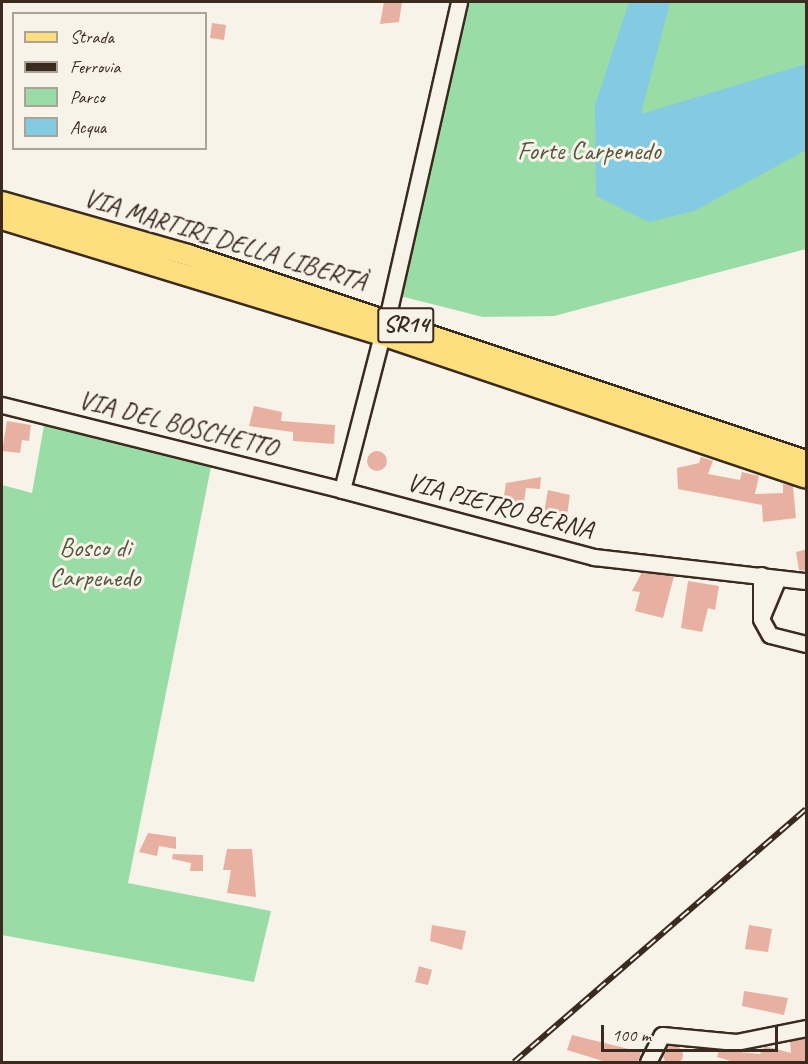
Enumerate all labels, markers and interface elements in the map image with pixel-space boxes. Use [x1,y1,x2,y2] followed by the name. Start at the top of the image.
[12,12,207,150] legend
[70,26,114,48] text: Strada
[70,56,120,78] text: Ferrovia
[70,86,105,108] text: Parco
[70,116,106,138] text: Acqua
[517,135,661,167] park label: Forte Carpenedo
[80,182,370,298] street label: VIA MARTIRI DELLA LIBERTÀ
[376,304,436,346] road number: SR14
[76,384,280,464] street label: VIA DEL BOSCHETTO
[404,466,596,546] street label: VIA PIETRO BERNA
[50,532,140,594] park label: Bosco di Carpenedo
[604,1013,781,1051] scale bar
[612,1024,651,1046] text: 100 m

